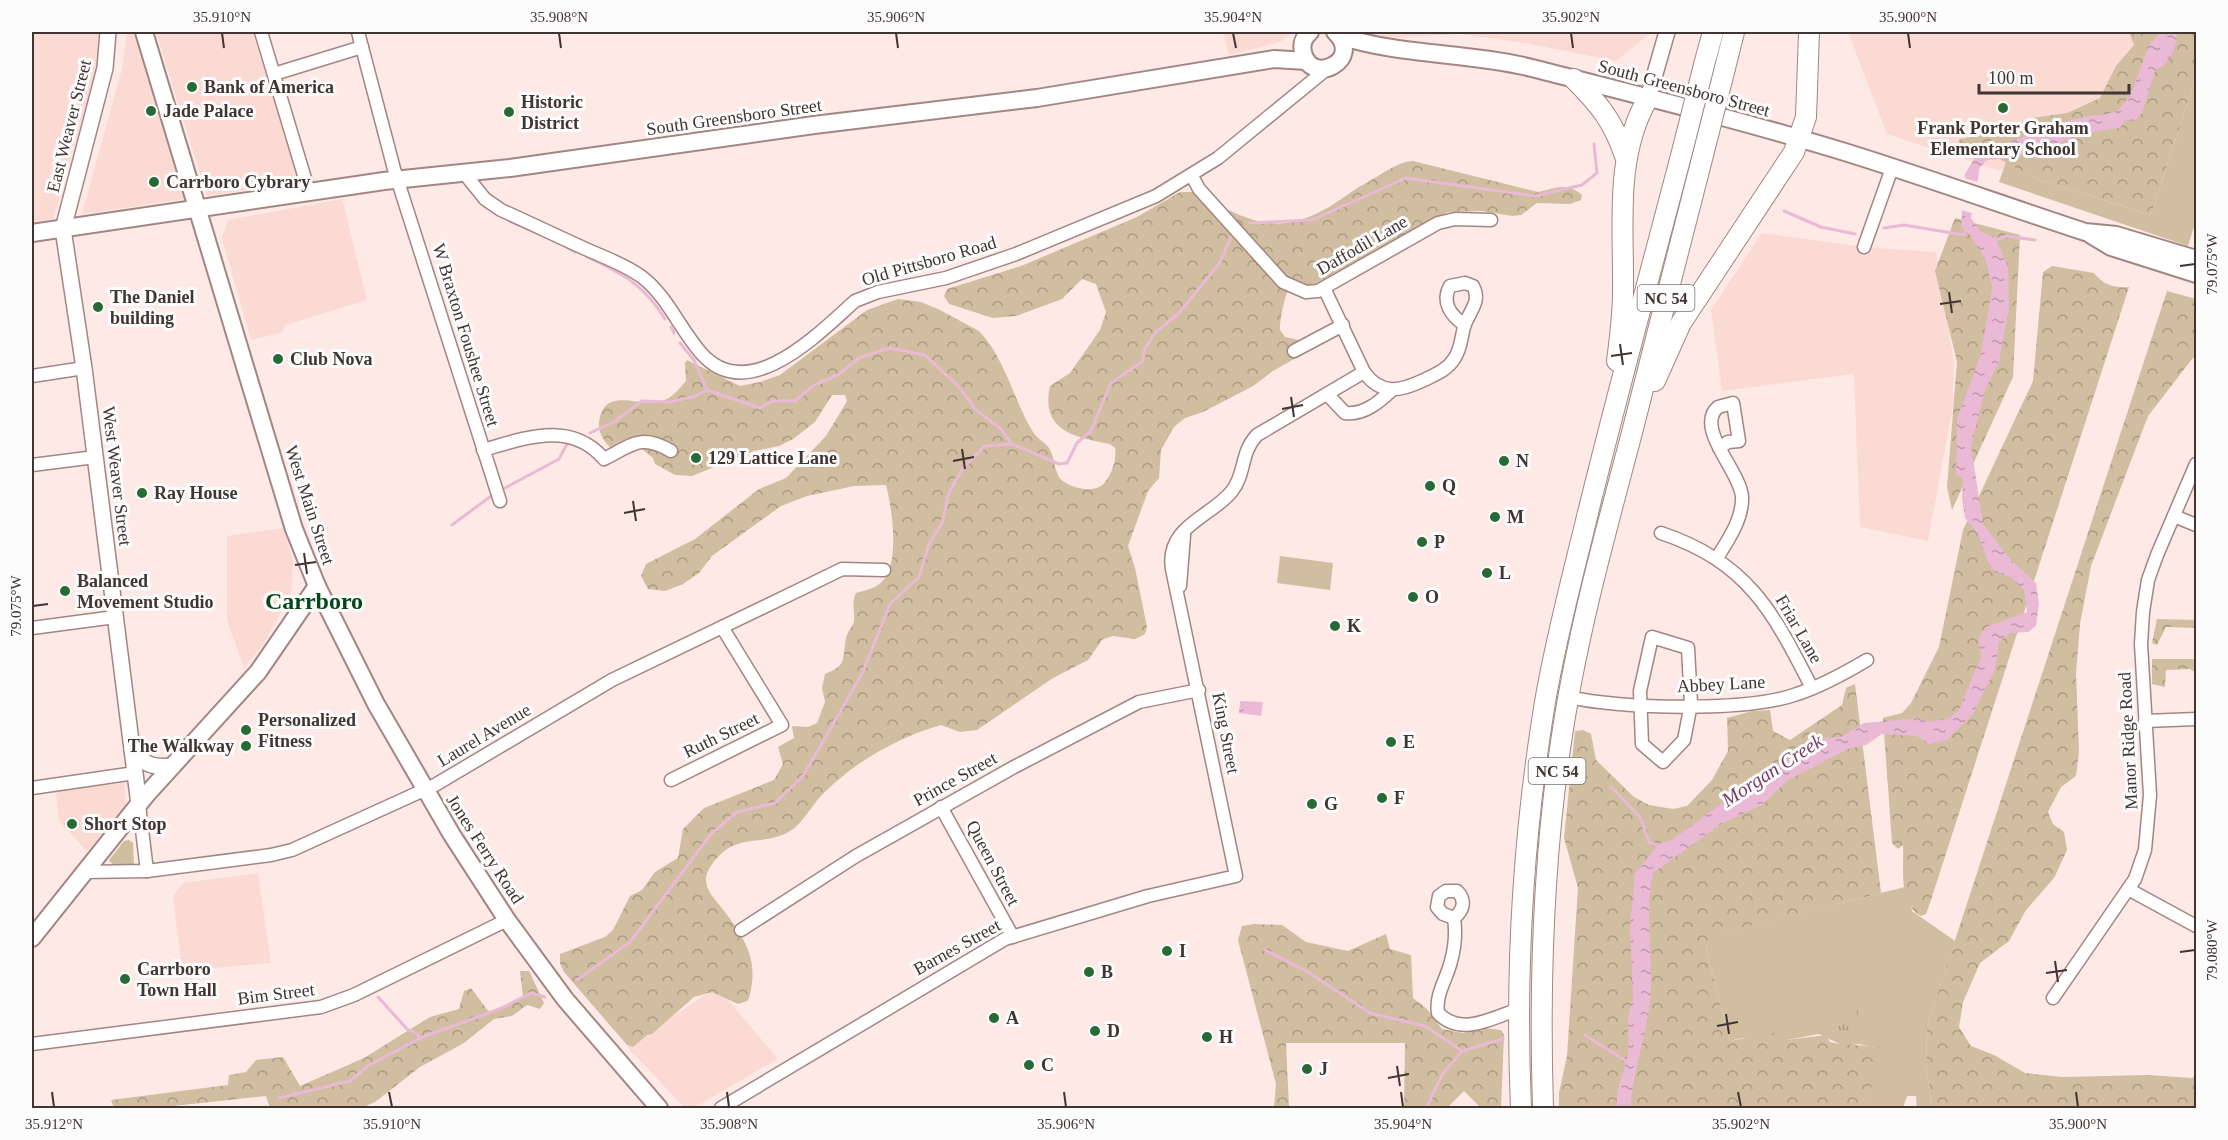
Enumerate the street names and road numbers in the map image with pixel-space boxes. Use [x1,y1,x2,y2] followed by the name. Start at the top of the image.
[1596,55,1772,121] street label: South Greensboro Street
[43,58,95,194] street label: East Weaver Street
[645,95,823,139] street label: South Greensboro Street
[1313,211,1411,279] street label: Daffodil Lane
[859,232,999,290] street label: Old Pittsboro Road
[429,241,503,429] street label: W Braxton Foushee Street
[1638,285,1694,311] road number: NC 54
[98,405,136,547] street label: West Weaver Street
[281,443,339,567] street label: West Main Street
[1771,591,1827,667] street label: Friar Lane
[1676,672,1766,696] street label: Abbey Lane
[2114,672,2142,810] street label: Manor Ridge Road
[1208,691,1244,775] street label: King Street
[434,699,534,771] street label: Laurel Avenue
[680,708,762,762] street label: Ruth Street
[910,748,1000,810] street label: Prince Street
[1528,758,1586,784] road number: NC 54
[442,791,528,907] street label: Jones Ferry Road
[962,817,1024,909] street label: Queen Street
[910,915,1004,979] street label: Barnes Street
[236,979,316,1009] street label: Bim Street

